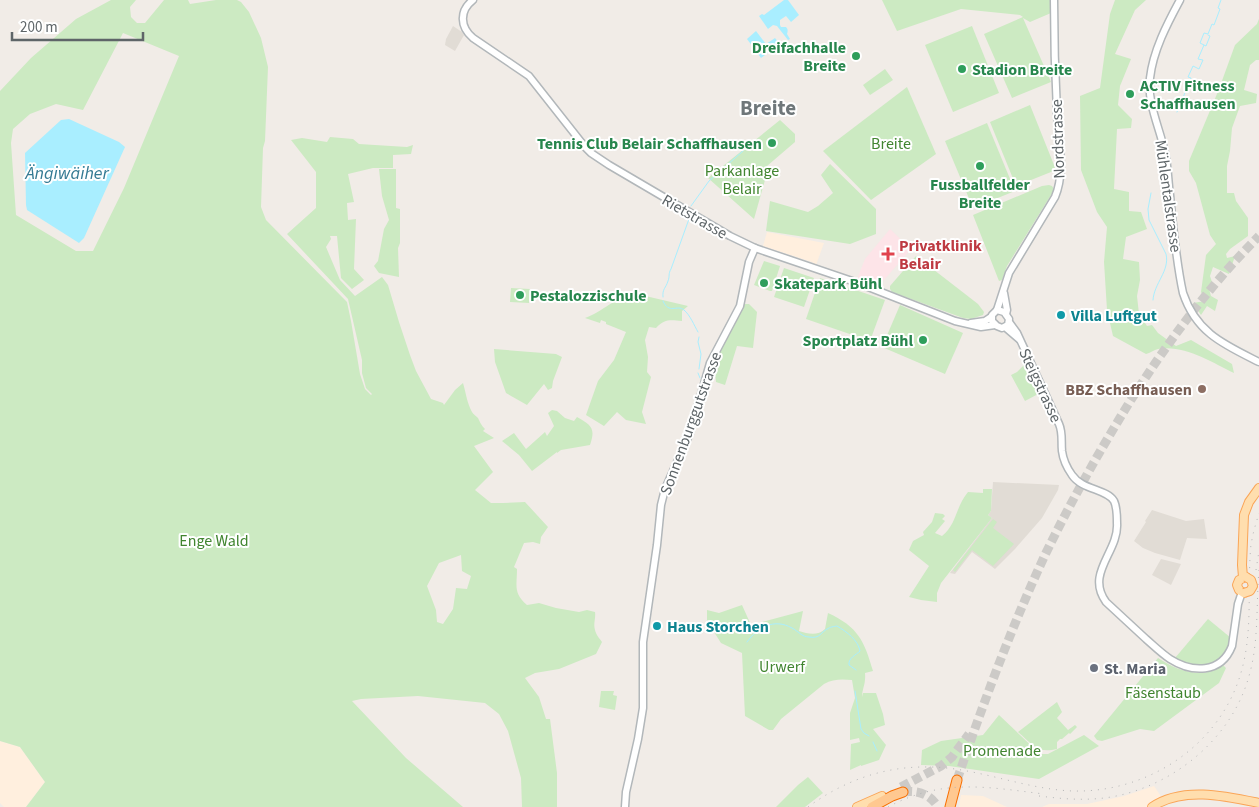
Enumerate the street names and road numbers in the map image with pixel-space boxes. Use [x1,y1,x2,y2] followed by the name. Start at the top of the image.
[1046,99,1070,179] street label: Nordstrasse
[1149,138,1187,254] street label: Mühlentalstrasse
[658,189,731,245] street label: Rietstrasse
[1013,345,1067,426] street label: Steigstrasse
[655,349,727,498] street label: Sonnenburggutstrasse

